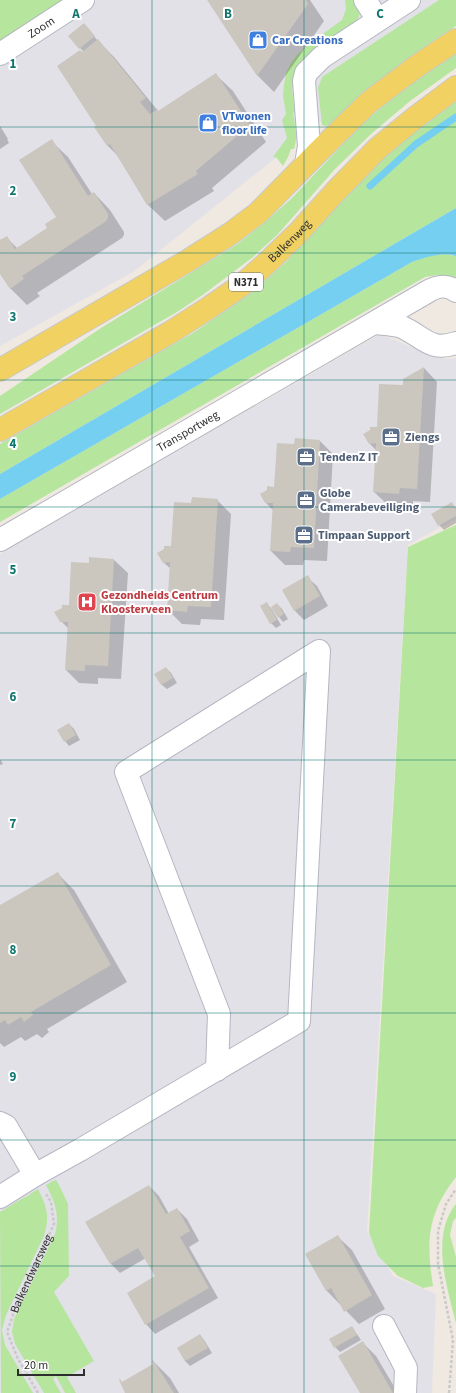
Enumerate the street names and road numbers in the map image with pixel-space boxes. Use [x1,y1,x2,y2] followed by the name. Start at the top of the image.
[24,12,58,42] street label: Zoom
[264,216,315,266] street label: Balkenweg
[229,273,263,291] road number: N371
[153,406,222,456] street label: Transportweg
[6,1231,57,1315] street label: Balkendwarsweg

